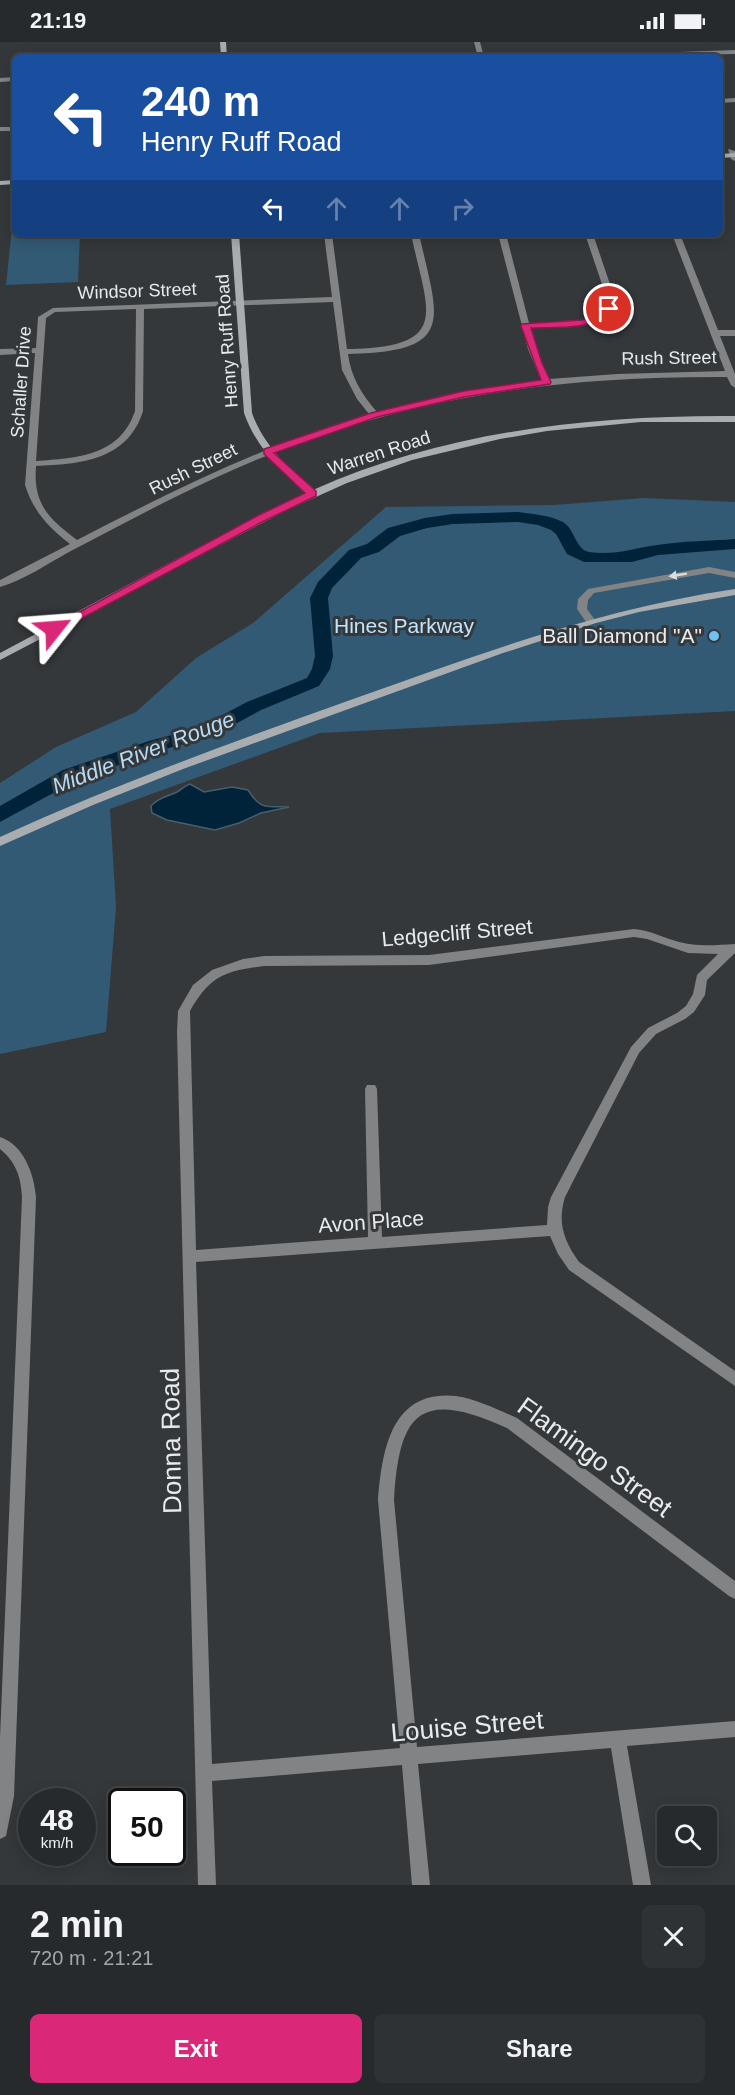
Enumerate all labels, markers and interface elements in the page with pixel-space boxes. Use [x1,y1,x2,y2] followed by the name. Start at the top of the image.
[30,8,86,33] text: 21:19
[42,78,120,156] icon: left
[141,78,260,125] text: 240 m
[141,127,342,157] text: Henry Ruff Road
[257,192,290,225] icon: left
[320,192,353,225] icon: ahead
[383,192,416,225] icon: ahead
[446,192,479,225] icon: right
[212,274,242,408] street label: Henry Ruff Road
[77,279,197,303] street label: Windsor Street
[583,283,634,334] pin
[592,292,625,325] icon: arrive
[7,325,35,439] street label: Schaller Drive
[621,347,717,369] street label: Rush Street
[325,427,433,479] street label: Warren Road
[146,439,240,499] street label: Rush Street
[668,571,687,580] one-way arrow
[22,597,86,661] position arrow
[334,614,475,637] park label: Hines Parkway
[542,624,702,647] place label: Ball Diamond "A"
[707,629,721,643] marker: Ball Diamond "A"
[49,706,238,799] water label: Middle River Rouge
[381,914,534,951] street label: Ledgecliff Street
[317,1206,425,1237] street label: Avon Place
[155,1368,187,1514] street label: Donna Road
[512,1391,679,1524] street label: Flamingo Street
[389,1704,545,1748] street label: Louise Street
[108,1788,186,1866] speed limit sign: 50
[40,1803,74,1836] text: 48
[657,1806,717,1866] map controls
[657,1806,717,1866] button: search
[41,1834,73,1851] text: km/h
[30,1904,124,1945] text: 2 min
[642,1905,705,1968] button: close
[30,1947,153,1969] text: 720 m · 21:21
[30,2014,362,2083] button: Exit
[374,2014,705,2083] button: Share

